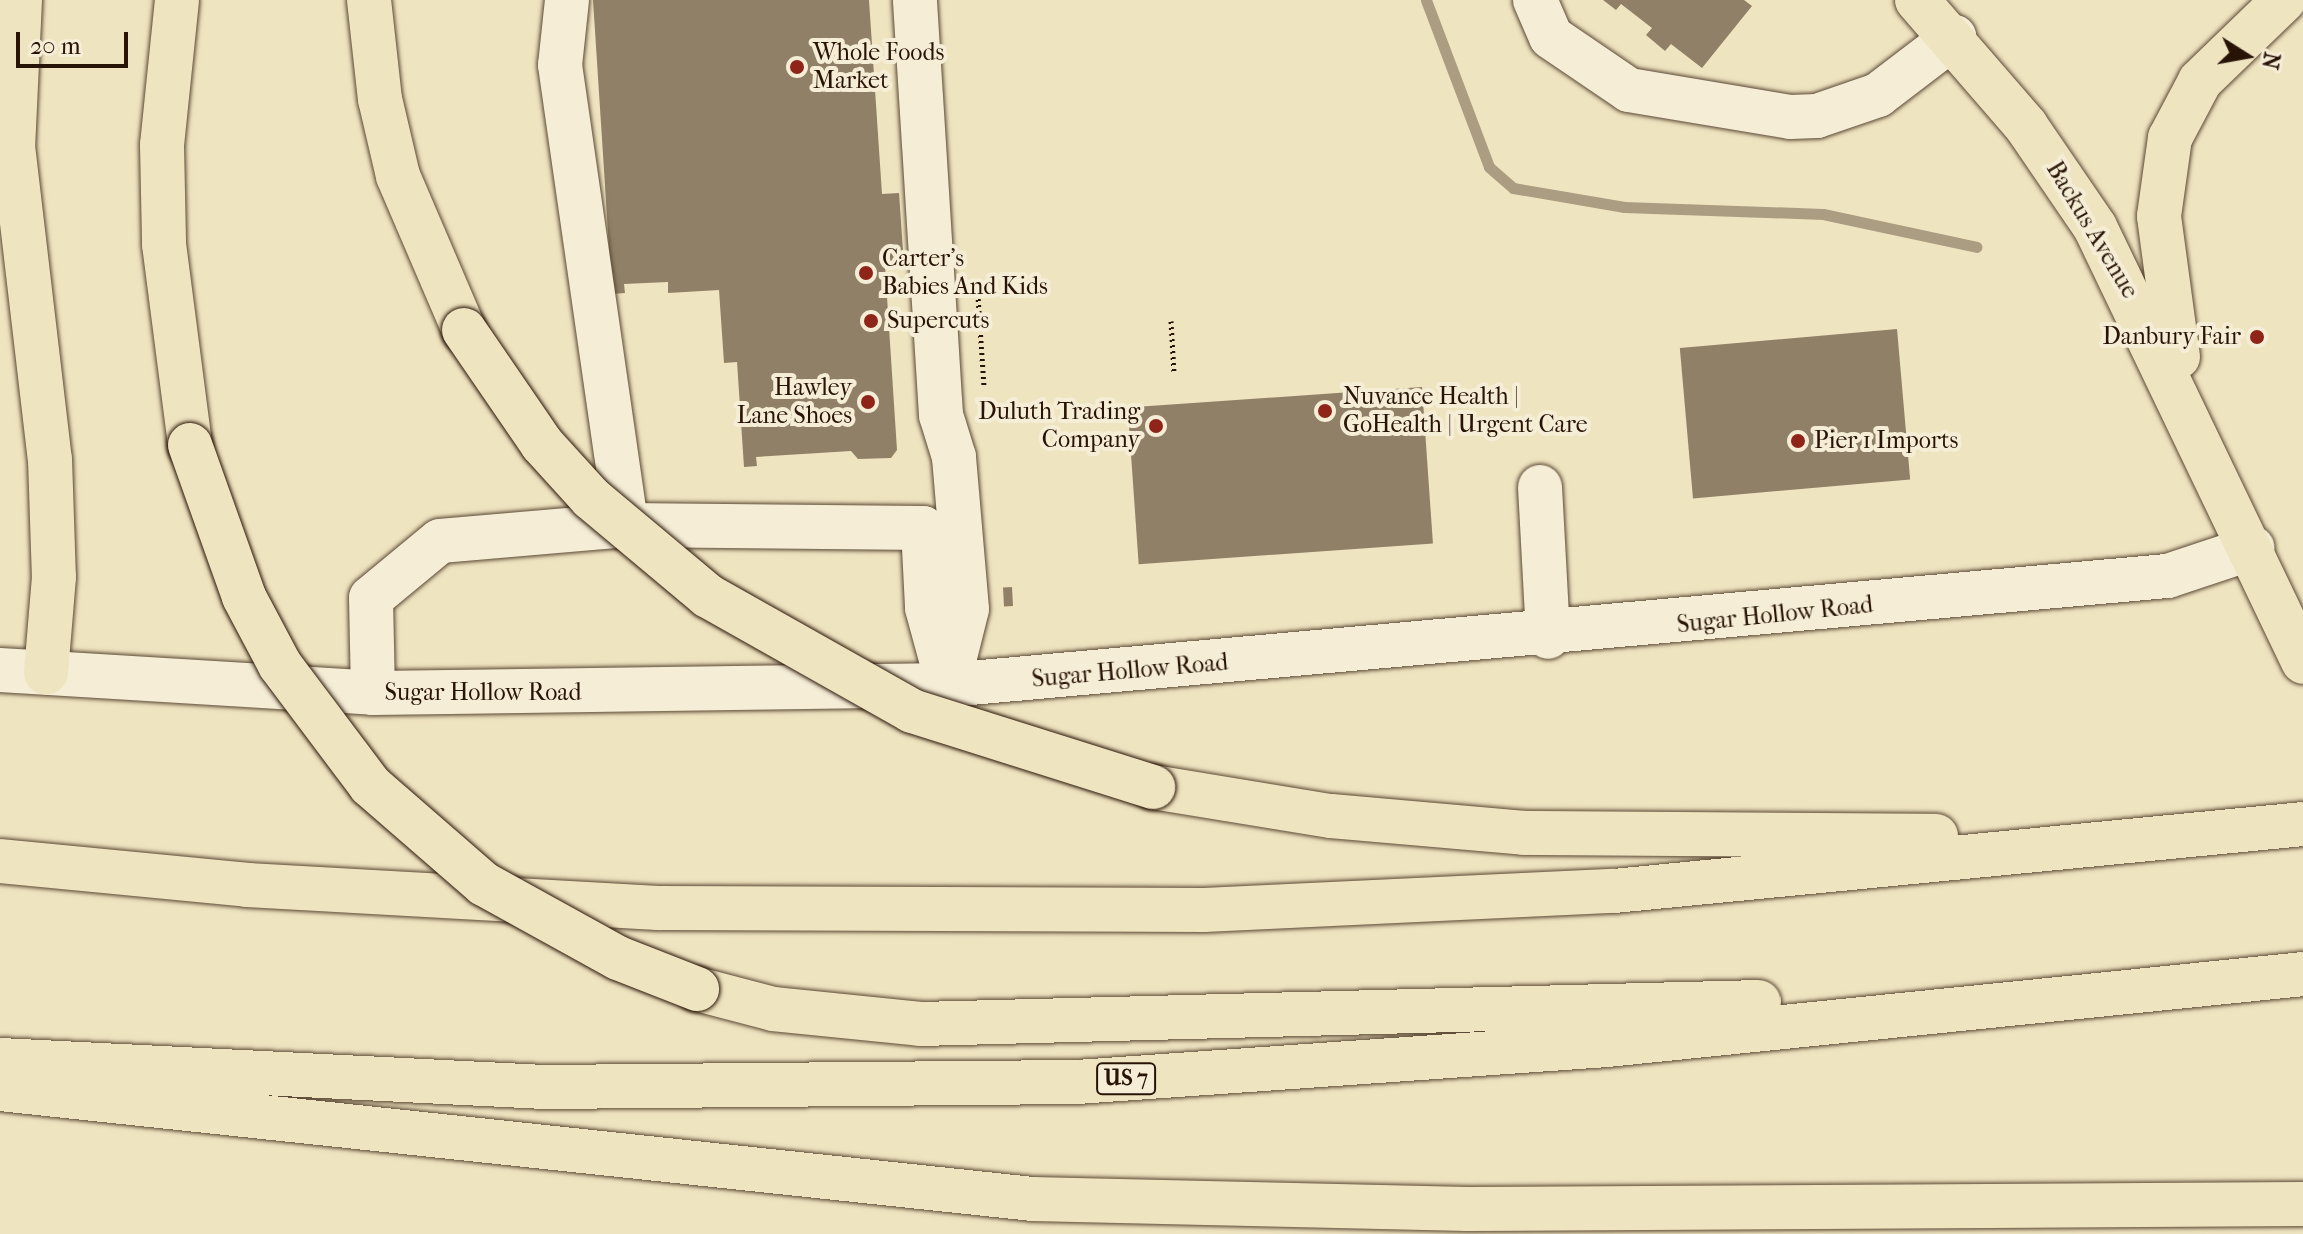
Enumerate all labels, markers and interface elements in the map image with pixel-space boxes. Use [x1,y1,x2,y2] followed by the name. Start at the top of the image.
[20,16,132,66] scale bar
[2207,16,2287,96] north arrow
[30,32,81,60] text: 20 m
[813,39,944,95] place label: Whole Foods Market
[2256,50,2285,71] text: N
[788,58,806,76] marker: Whole Foods Market
[2040,156,2144,304] street label: Backus Avenue
[882,245,1048,301] place label: Carter's Babies And Kids
[857,264,875,282] marker: Carter's Babies And Kids
[887,307,989,335] place label: Supercuts
[862,312,880,330] marker: Supercuts
[2103,323,2241,351] place label: Danbury Fair
[2248,328,2266,346] marker: Danbury Fair
[737,374,852,430] place label: Hawley Lane Shoes
[1343,383,1588,439] place label: Nuvance Health | GoHealth | Urgent Care
[859,393,877,411] marker: Hawley Lane Shoes
[978,398,1140,454] place label: Duluth Trading Company
[1314,400,1336,422] marker: Nuvance Health | GoHealth | Urgent Care
[1147,417,1165,435] marker: Duluth Trading Company
[1814,427,1958,455] place label: Pier 1 Imports
[1789,432,1807,450] marker: Pier 1 Imports
[1676,590,1874,640] street label: Sugar Hollow Road
[1031,648,1229,694] street label: Sugar Hollow Road
[384,679,582,707] street label: Sugar Hollow Road
[1096,1061,1156,1097] road number: US 7

